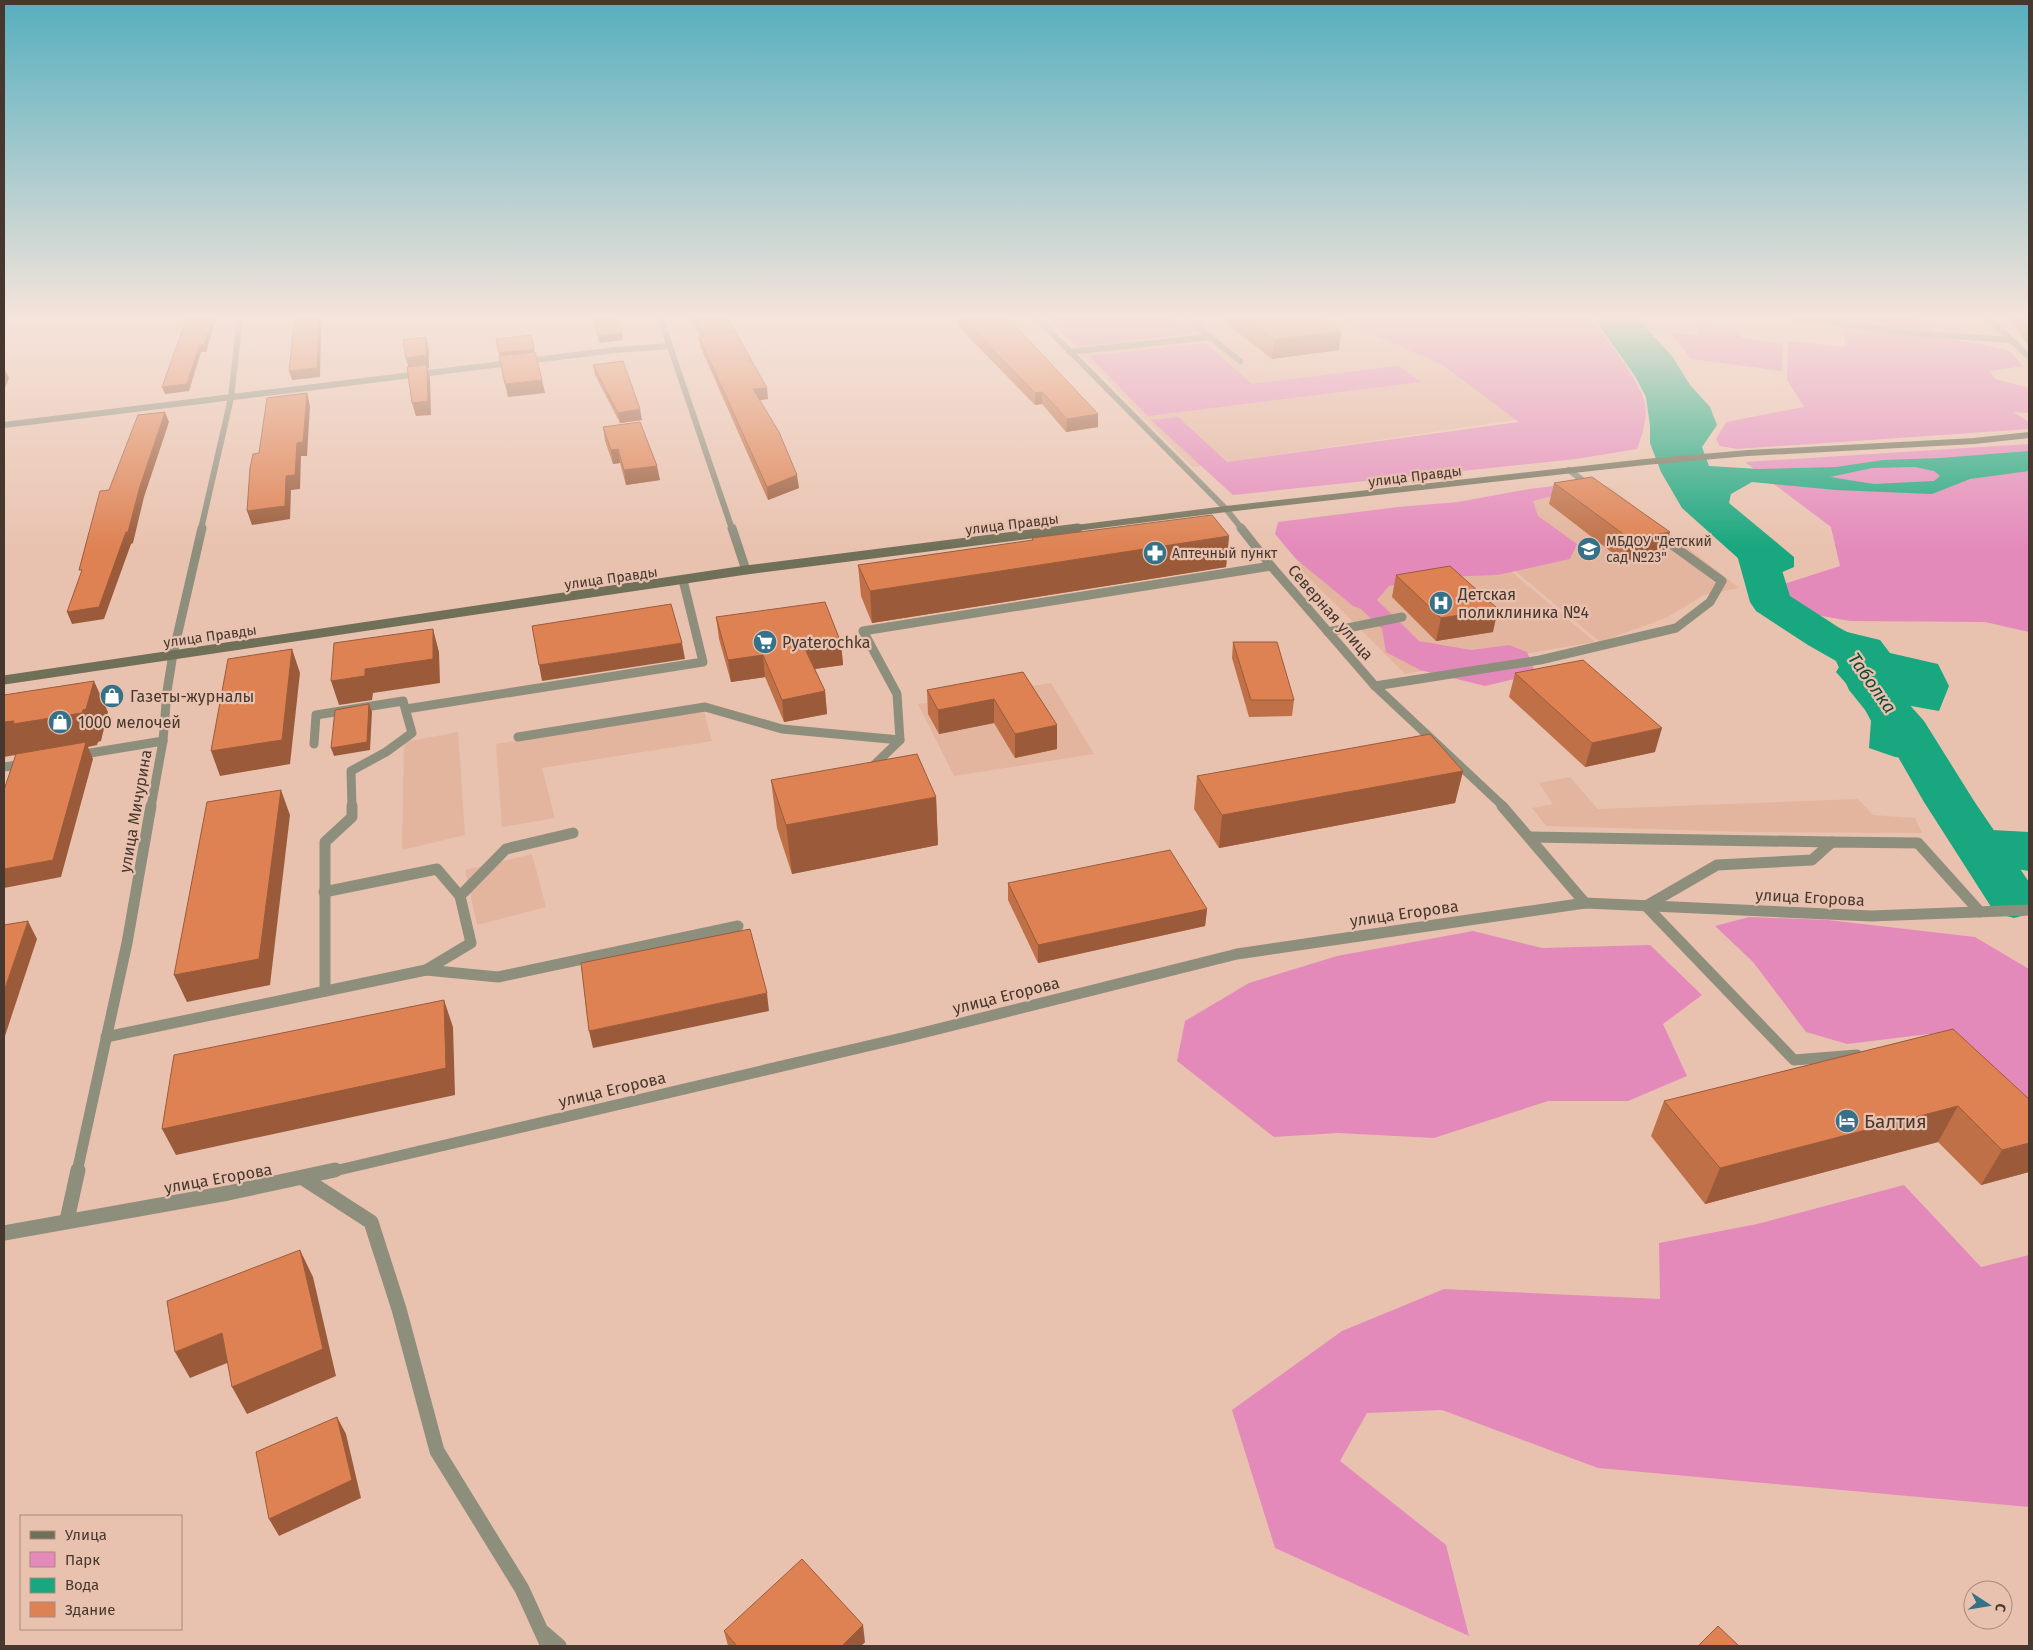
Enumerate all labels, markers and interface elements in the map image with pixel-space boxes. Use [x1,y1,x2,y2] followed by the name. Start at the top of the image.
[1367,462,1463,491] street label: улица Правды
[964,510,1060,539] street label: улица Правды
[1606,533,1712,566] place label: МБДОУ "Детский сад №23"
[1576,536,1602,562] school or university icon: МБДОУ "Детский сад №23"
[1142,540,1168,566] pharmacy icon: Аптечный пункт
[1172,545,1278,562] place label: Аптечный пункт
[1284,561,1377,664] street label: Северная улица
[563,564,659,593] street label: улица Правды
[1457,585,1590,622] place label: Детская поликлиника №4
[1428,590,1454,616] hospital icon: Детская поликлиника №4
[162,622,258,651] street label: улица Правды
[752,629,778,655] supermarket icon: Pyaterochka
[782,633,871,652] place label: Pyaterochka
[1843,648,1901,718] water label: Таболка
[99,683,125,709] shop icon: Газеты-журналы
[130,687,254,706] place label: Газеты-журналы
[47,709,73,735] shop icon: 1000 мелочей
[78,713,181,732] place label: 1000 мелочей
[115,748,156,874] street label: улица Мичурина
[1755,885,1865,910] street label: улица Егорова
[1349,896,1460,931] street label: улица Егорова
[951,973,1062,1018] street label: улица Егорова
[557,1068,668,1111] street label: улица Егорова
[1834,1108,1860,1134] hotel icon: Балтия
[1864,1110,1927,1133] place label: Балтия
[163,1160,274,1197] street label: улица Егорова
[20,1515,182,1630] legend
[65,1526,107,1544] text: Улица
[65,1551,100,1569] text: Парк
[65,1576,99,1594] text: Вода
[1963,1580,2013,1630] north arrow
[65,1601,115,1619] text: Здание
[1991,1602,2009,1613] text: С

